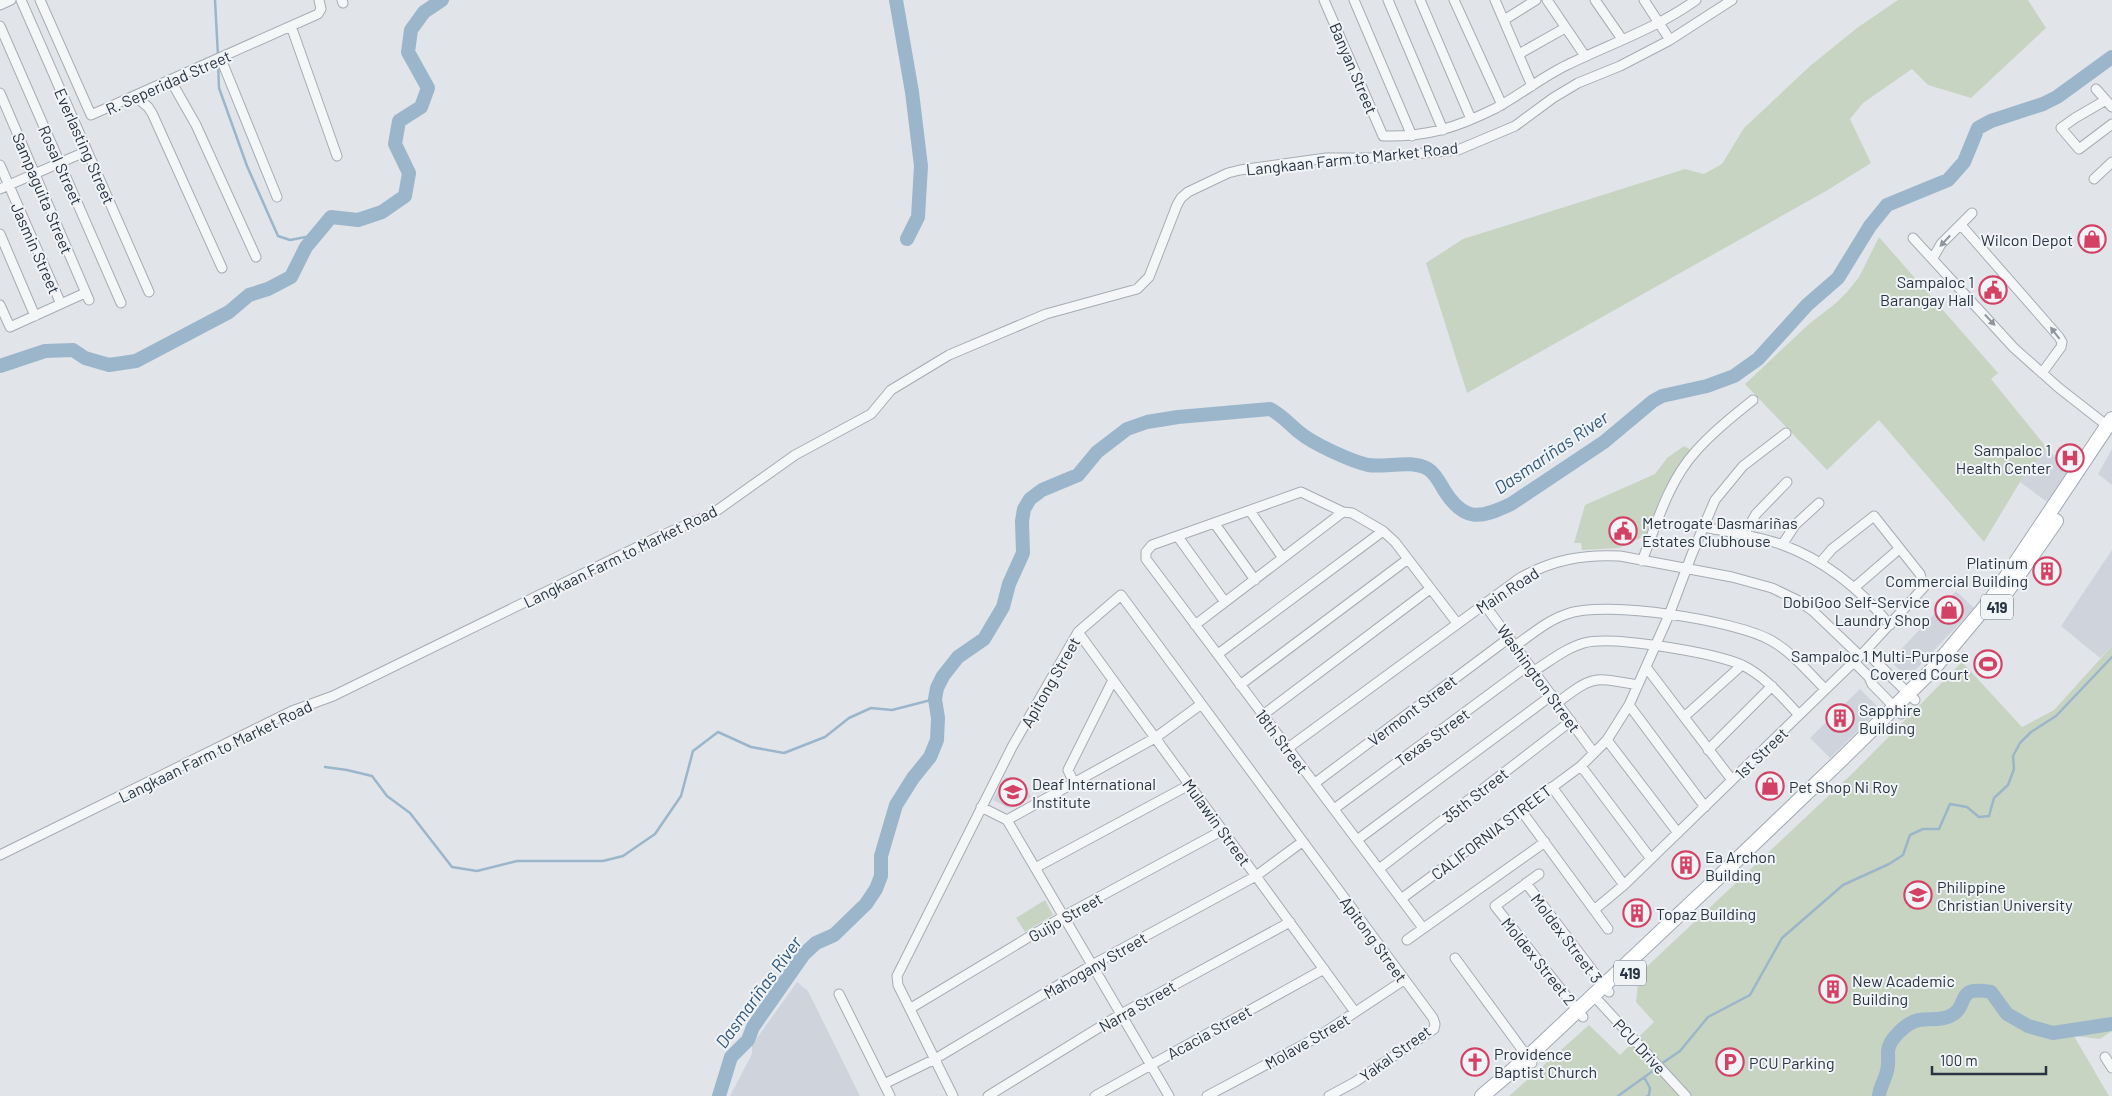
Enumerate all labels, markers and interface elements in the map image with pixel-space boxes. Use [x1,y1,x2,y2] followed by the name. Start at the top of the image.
[1326,19,1382,117] street label: Banyan Street
[102,46,234,118] street label: R. Seperidad Street
[51,85,119,207] street label: Everlasting Street
[35,122,87,208] street label: Rosal Street
[9,130,77,256] street label: Sampaguita Street
[1245,137,1459,179] street label: Langkaan Farm to Market Road
[7,199,65,297] street label: Jasmin Street
[2077,224,2107,254] shop icon: Wilcon Depot
[1981,230,2073,249] place label: Wilcon Depot
[1940,234,1951,247] one-way arrow
[1880,272,1974,309] place label: Sampaloc 1 Barangay Hall
[1978,275,2008,305] public building icon: Sampaloc 1 Barangay Hall
[1984,314,1996,326] one-way arrow
[2050,326,2060,340] one-way arrow
[1490,405,1613,498] water label: Dasmariñas River
[1956,440,2051,477] place label: Sampaloc 1 Health Center
[2055,443,2085,473] hospital icon: Sampaloc 1 Health Center
[520,501,720,611] street label: Langkaan Farm to Market Road
[1642,513,1798,550] place label: Metrogate Dasmariñas Estates Clubhouse
[1608,516,1638,546] public building icon: Metrogate Dasmariñas Estates Clubhouse
[1885,553,2028,590] place label: Platinum Commercial Building
[2032,556,2062,586] building icon: Platinum Commercial Building
[1472,563,1542,617] street label: Main Road
[1783,592,1930,629] place label: DobiGoo Self-Service Laundry Shop
[1981,594,2013,620] road number: 419
[1934,595,1964,625] shop icon: DobiGoo Self-Service Laundry Shop
[1493,620,1585,736] street label: Washington Street
[1017,634,1083,730] street label: Apitong Street
[1791,646,1969,683] place label: Sampaloc 1 Multi-Purpose Covered Court
[1973,649,2003,679] sports icon: Sampaloc 1 Multi-Purpose Covered Court
[1364,670,1460,750] street label: Vermont Street
[115,696,315,806] street label: Langkaan Farm to Market Road
[1859,700,1921,737] place label: Sapphire Building
[1825,703,1855,733] building icon: Sapphire Building
[1391,704,1473,770] street label: Texas Street
[1252,705,1312,777] street label: 18th Street
[1731,723,1791,783] street label: 1st Street
[1438,764,1512,826] street label: 35th Street
[1755,771,1785,801] shop icon: Pet Shop Ni Roy
[1032,774,1156,811] place label: Deaf International Institute
[1179,775,1255,869] street label: Mulawin Street
[998,777,1028,807] school or university icon: Deaf International Institute
[1789,777,1898,796] place label: Pet Shop Ni Roy
[1427,781,1555,883] street label: CALIFORNIA STREET
[1705,847,1776,884] place label: Ea Archon Building
[1671,850,1701,880] building icon: Ea Archon Building
[1937,877,2073,914] place label: Philippine Christian University
[1903,880,1933,910] school or university icon: Philippine Christian University
[1025,888,1105,946] street label: Guijo Street
[1527,890,1607,986] street label: Moldex Street 3
[1337,893,1411,985] street label: Apitong Street
[1622,898,1652,928] building icon: Topaz Building
[1656,904,1756,923] place label: Topaz Building
[1498,913,1580,1009] street label: Moldex Street 2
[1040,928,1150,1002] street label: Mahogany Street
[710,931,806,1052] water label: Dasmariñas River
[1614,960,1646,986] road number: 419
[1852,971,1955,1008] place label: New Academic Building
[1818,974,1848,1004] building icon: New Academic Building
[1095,976,1179,1036] street label: Narra Street
[1164,1001,1254,1063] street label: Acacia Street
[1261,1009,1353,1073] street label: Molave Street
[1610,1015,1670,1077] street label: PCU Drive
[1356,1021,1434,1085] street label: Yakal Street
[1494,1044,1597,1081] place label: Providence Baptist Church
[1932,1044,2046,1076] scale bar
[1460,1047,1490,1077] church icon: Providence Baptist Church
[1715,1047,1745,1077] parking icon: PCU Parking
[1940,1051,1978,1069] text: 100 m
[1749,1053,1834,1072] place label: PCU Parking

